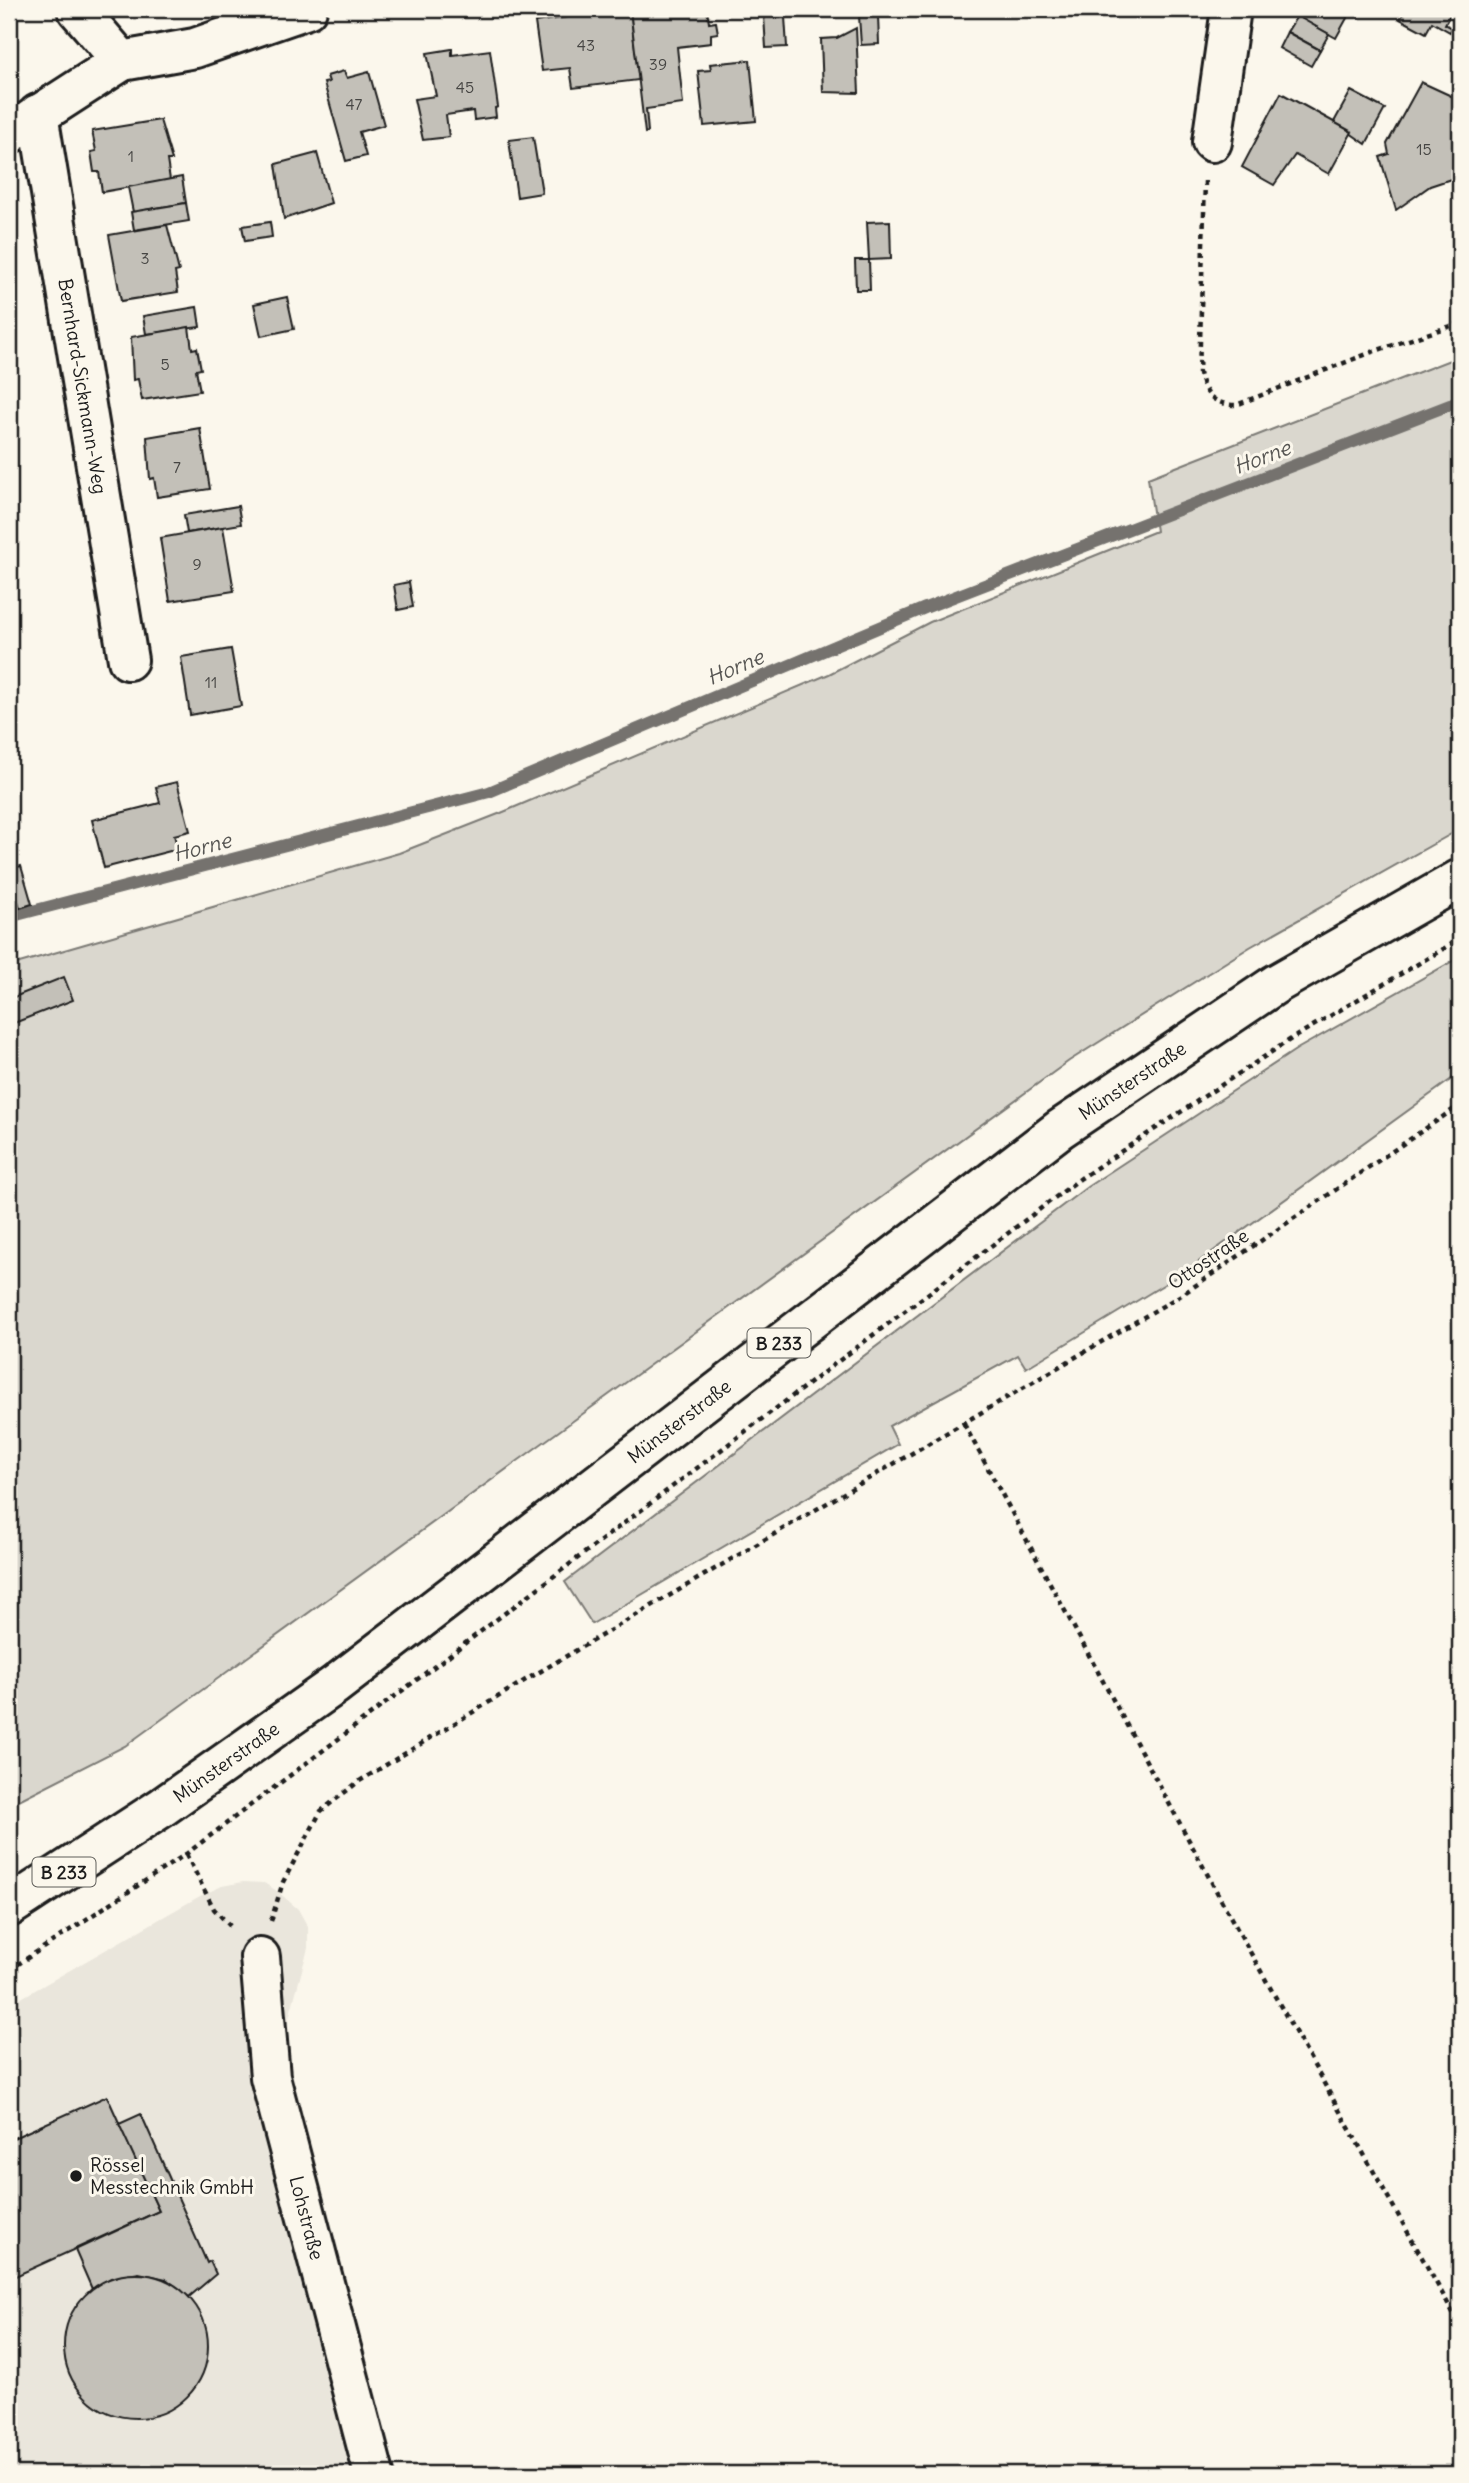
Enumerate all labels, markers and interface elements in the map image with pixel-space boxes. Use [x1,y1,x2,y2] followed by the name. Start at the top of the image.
[577,35,595,55] house number: 43
[649,54,667,74] house number: 39
[456,77,474,97] house number: 45
[346,94,363,114] house number: 47
[1416,139,1432,159] house number: 15
[128,146,134,166] house number: 1
[140,248,150,268] house number: 3
[53,277,112,496] street label: Bernhard-Sickmann-Weg
[160,354,170,374] house number: 5
[1230,433,1296,480] water label: Horne
[173,457,181,477] house number: 7
[192,554,202,574] house number: 9
[703,642,769,691] water label: Horne
[205,672,217,692] house number: 11
[170,826,236,868] water label: Horne
[1074,1036,1190,1125] street label: Münsterstraße
[1163,1223,1253,1295] street label: Ottostraße
[748,1328,810,1358] road number: B 233
[622,1374,736,1469] street label: Münsterstraße
[168,1716,284,1808] street label: Münsterstraße
[32,1858,96,1886] road number: B 233
[90,2153,254,2199] place label: Rössel Messtechnik GmbH
[68,2168,84,2184] marker: Rössel Messtechnik GmbH
[284,2173,329,2262] street label: Lohstraße

